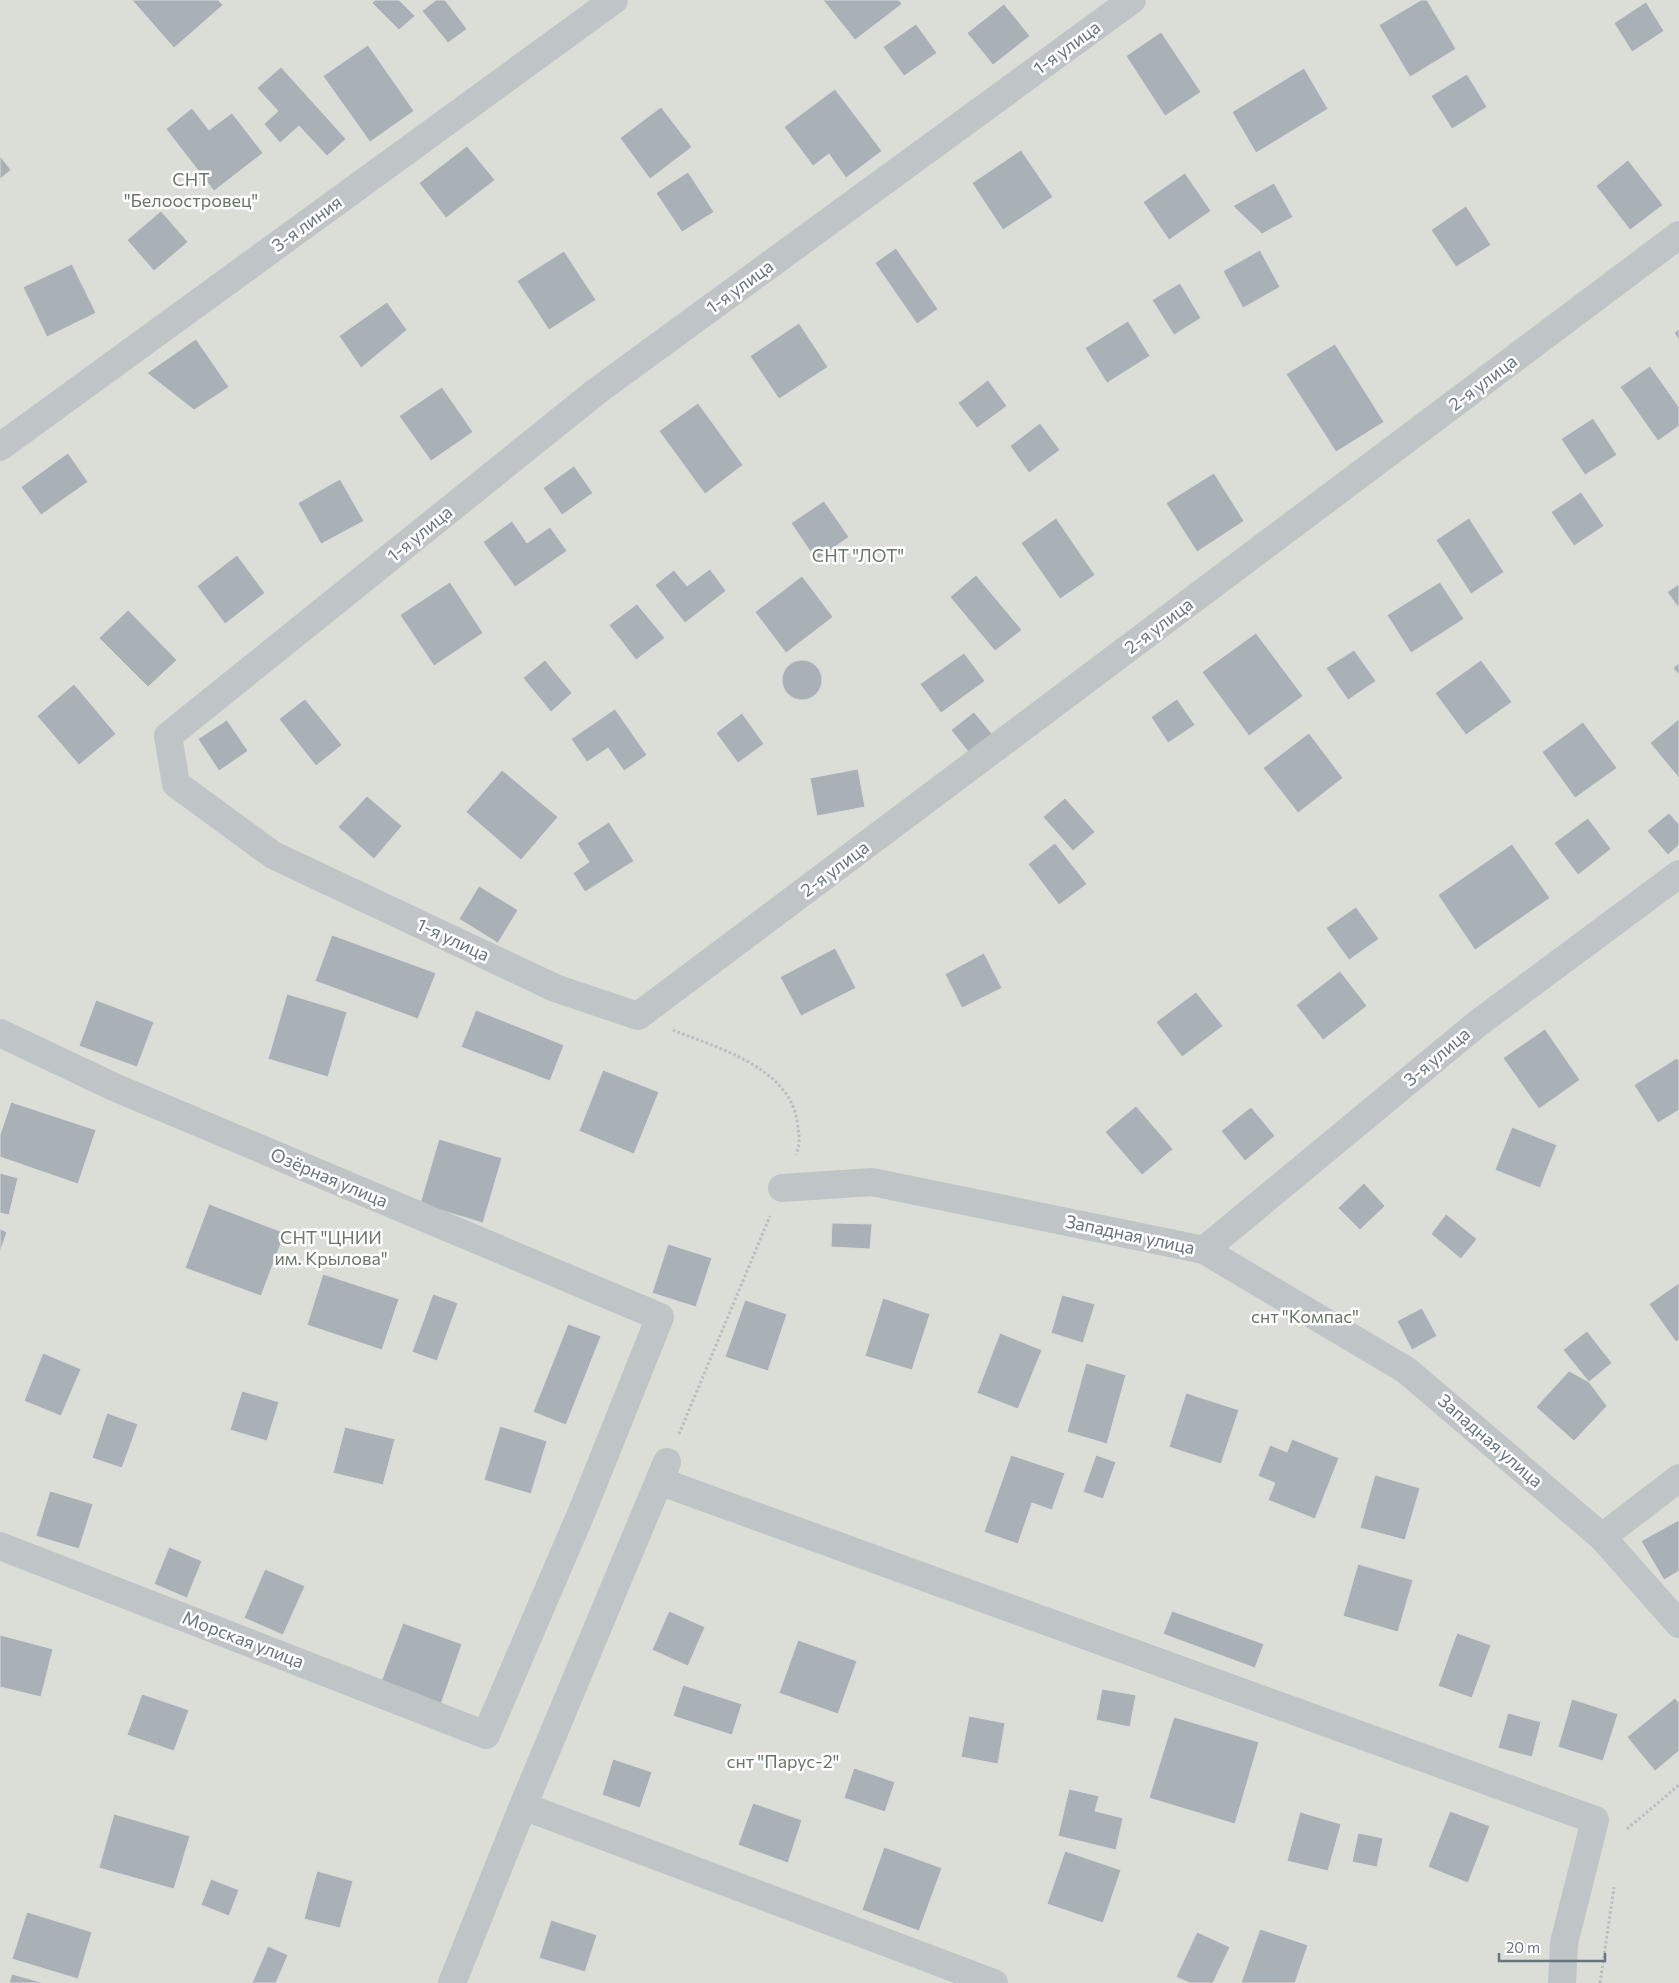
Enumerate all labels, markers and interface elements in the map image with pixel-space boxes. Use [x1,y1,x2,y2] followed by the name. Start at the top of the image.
[1029,16,1104,79] street label: 1-я улица
[124,168,258,211] park label: СНТ "Белоостровец"
[267,190,346,256] street label: 3-я линия
[702,255,777,318] street label: 1-я улица
[1444,349,1521,415] street label: 2-я улица
[382,500,456,566] street label: 1-я улица
[812,544,904,566] park label: СНТ "ЛОТ"
[1120,592,1197,658] street label: 2-я улица
[796,835,873,901] street label: 2-я улица
[414,913,493,965] street label: 1-я улица
[1399,1022,1474,1090] street label: 3-я улица
[267,1143,391,1212] street label: Озёрная улица
[1064,1210,1197,1258] street label: Западная улица
[274,1226,388,1269] park label: СНТ "ЦНИИ им. Крылова"
[1251,1305,1359,1327] park label: снт "Компас"
[1434,1389,1547,1492] street label: Западная улица
[179,1606,307,1672] street label: Морская улица
[727,1750,840,1772] park label: снт "Парус-2"
[1499,1930,1605,1962] scale bar
[1506,1938,1540,1956] text: 20 m

